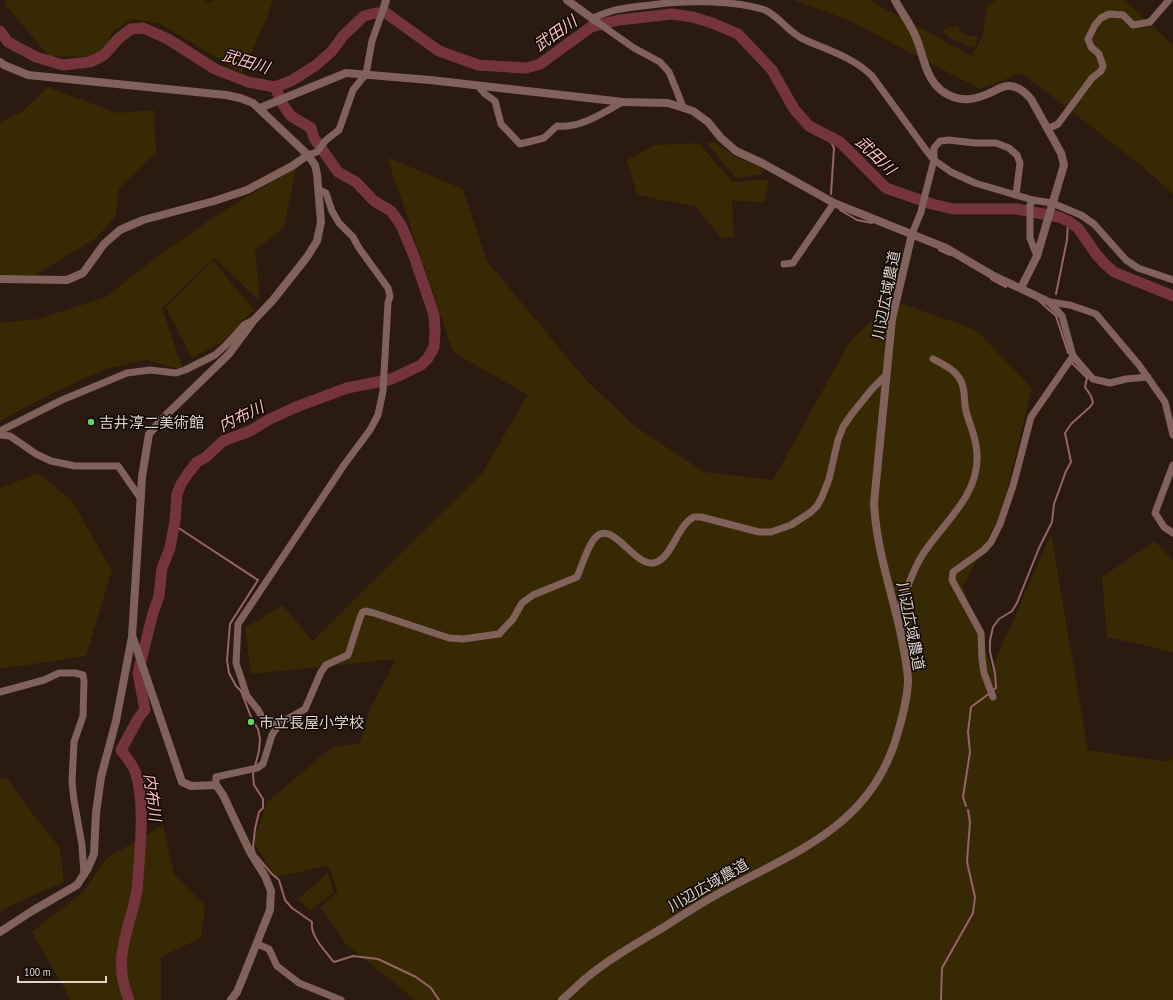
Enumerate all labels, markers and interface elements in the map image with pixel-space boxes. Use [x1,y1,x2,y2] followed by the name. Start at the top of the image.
[530,10,582,55] water label: 武田川
[220,44,274,78] water label: 武田川
[852,131,902,180] water label: 武田川
[868,249,904,341] street label: 川辺広域農道
[215,396,269,436] water label: 内布川
[99,413,204,432] place label: 吉井淳二美術館
[86,417,96,427] marker: 吉井淳二美術館
[893,580,929,672] street label: 川辺広域農道
[259,713,364,732] place label: 市立長屋小学校
[246,717,256,727] marker: 市立長屋小学校
[140,772,166,824] water label: 内布川
[664,854,752,916] street label: 川辺広域農道
[18,958,106,984] scale bar
[24,964,51,979] text: 100 m

